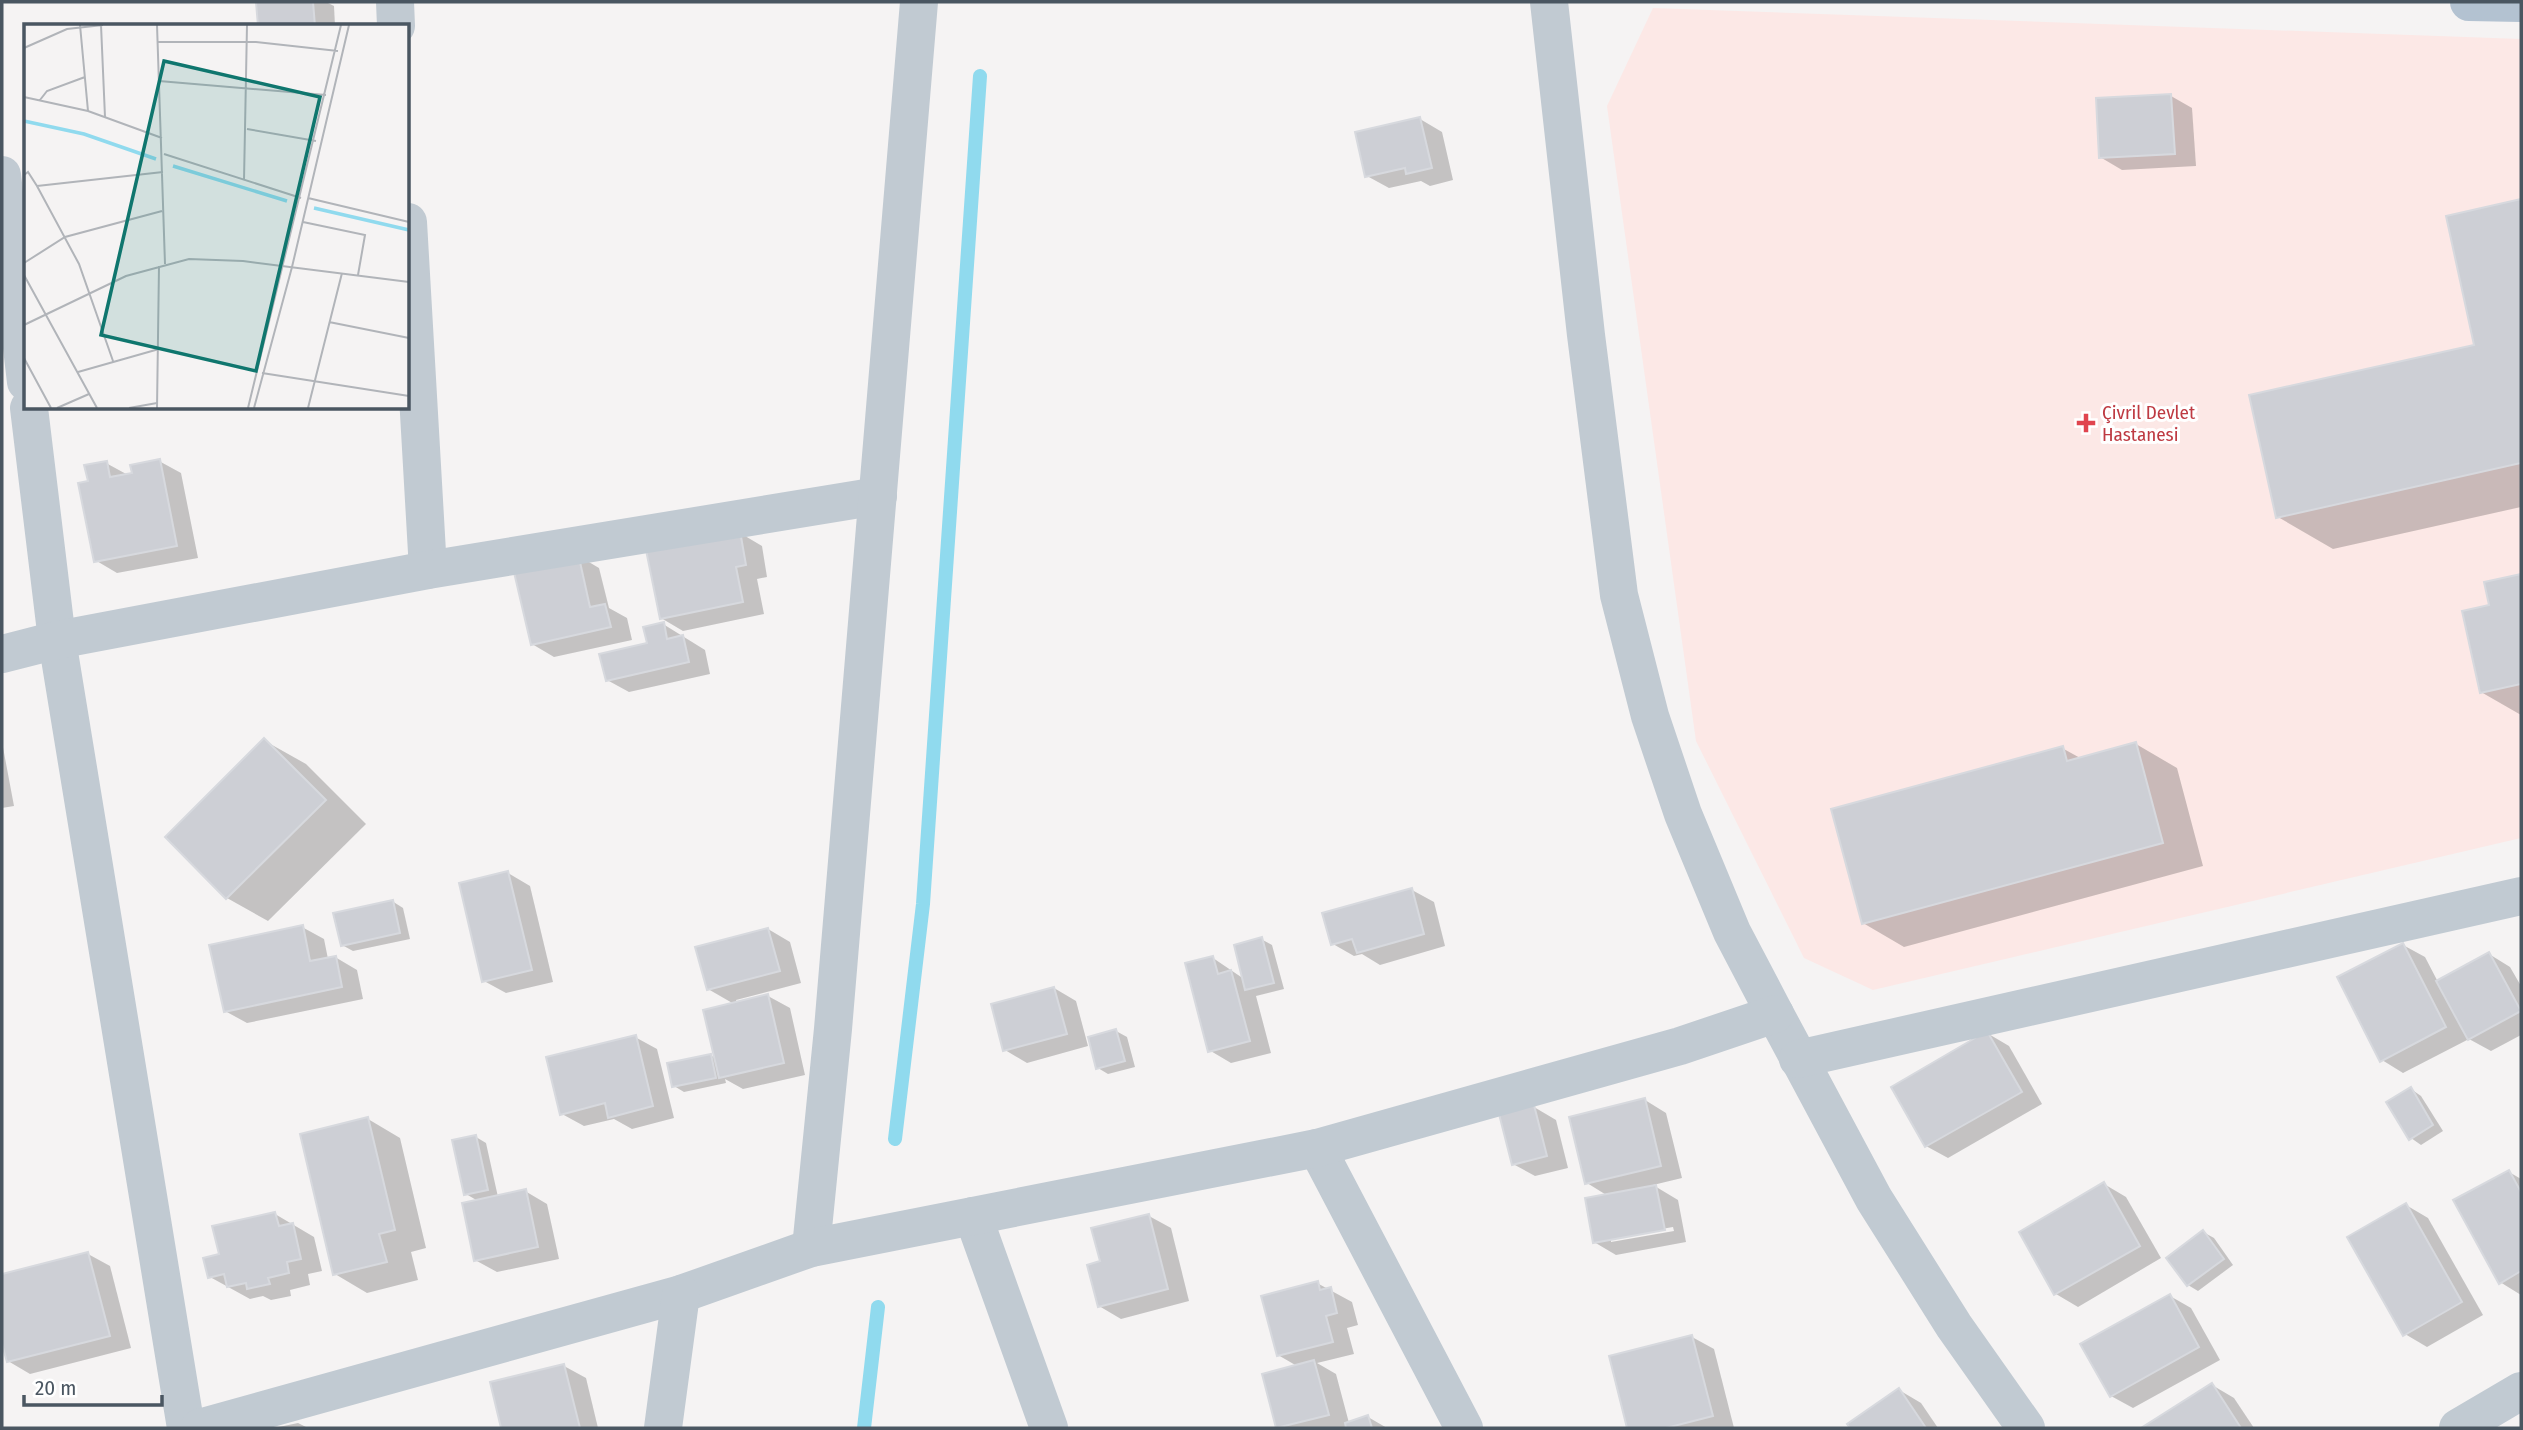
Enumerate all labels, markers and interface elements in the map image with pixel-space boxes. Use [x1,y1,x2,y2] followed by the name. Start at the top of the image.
[24,24,410,410] inset map
[2102,401,2196,446] place label: Çivril Devlet Hastanesi
[2076,413,2096,433] marker: Çivril Devlet Hastanesi
[24,1364,163,1408] scale bar
[35,1375,76,1401] text: 20 m

